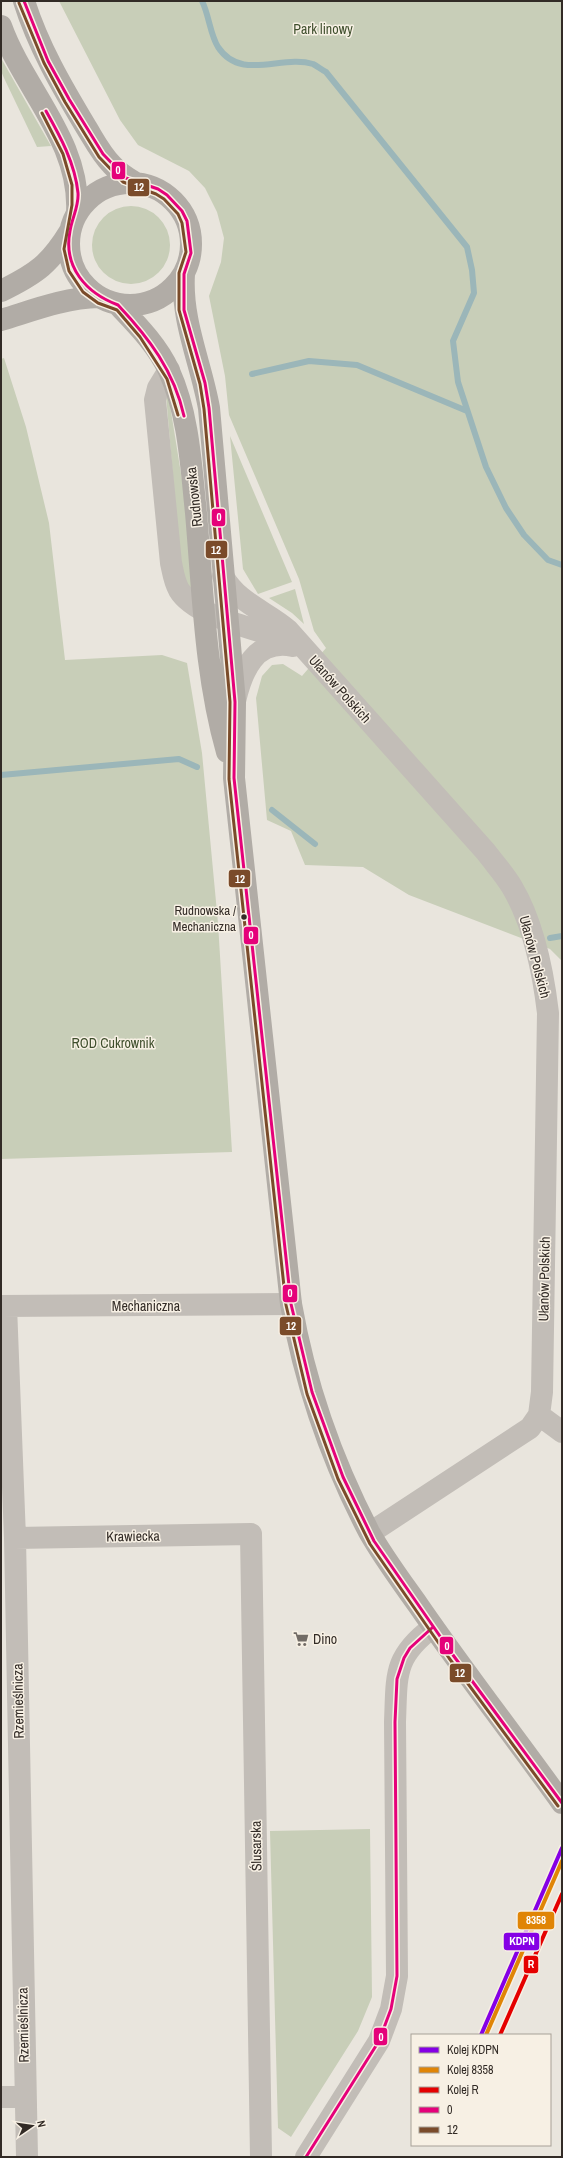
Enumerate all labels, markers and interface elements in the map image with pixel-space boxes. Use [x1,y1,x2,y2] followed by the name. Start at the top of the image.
[293,20,353,38] park label: Park linowy
[111,161,126,180] line badge: 0
[115,163,121,177] text: 0
[127,178,150,197] line badge: 12
[134,180,144,194] text: 12
[182,466,206,528] street label: Rudnowska
[211,508,226,527] line badge: 0
[216,510,222,524] text: 0
[205,540,228,559] line badge: 12
[211,543,221,557] text: 12
[305,651,375,727] street label: Ułanów Polskich
[228,869,251,888] line badge: 12
[235,872,245,886] text: 12
[173,902,236,935] place label: Rudnowska / Mechaniczna
[239,912,249,922] marker: Rudnowska / Mechaniczna
[515,914,555,1000] street label: Ułanów Polskich
[243,926,259,945] line badge: 0
[248,928,254,942] text: 0
[72,1034,155,1052] park label: ROD Cukrownik
[534,1236,554,1322] street label: Ułanów Polskich
[282,1284,298,1303] line badge: 0
[287,1286,293,1300] text: 0
[112,1297,181,1315] street label: Mechaniczna
[279,1316,302,1336] line badge: 12
[286,1319,296,1333] text: 12
[106,1527,161,1545] street label: Krawiecka
[292,1630,310,1648] supermarket icon: Dino
[313,1630,337,1648] place label: Dino
[439,1636,454,1655] line badge: 0
[444,1639,450,1653] text: 0
[8,1663,28,1739] street label: Rzemieślnicza
[449,1663,472,1683] line badge: 12
[455,1666,465,1680] text: 12
[247,1820,265,1871] street label: Ślusarska
[517,1911,555,1930] line badge: 8358
[526,1913,546,1927] text: 8358
[503,1932,540,1951] line badge: KDPN
[509,1934,535,1948] text: KDPN
[523,1955,539,1974] line badge: R
[528,1957,535,1971] text: R
[13,1987,33,2063] street label: Rzemieślnicza
[373,2027,388,2046] line badge: 0
[378,2030,384,2044] text: 0
[411,2034,551,2146] legend
[447,2042,499,2058] text: Kolej KDPN
[447,2062,494,2078] text: Kolej 8358
[447,2082,479,2098] text: Kolej R
[447,2102,452,2118] text: 0
[12,2106,52,2146] north arrow
[34,2119,49,2128] text: N
[447,2122,458,2138] text: 12

